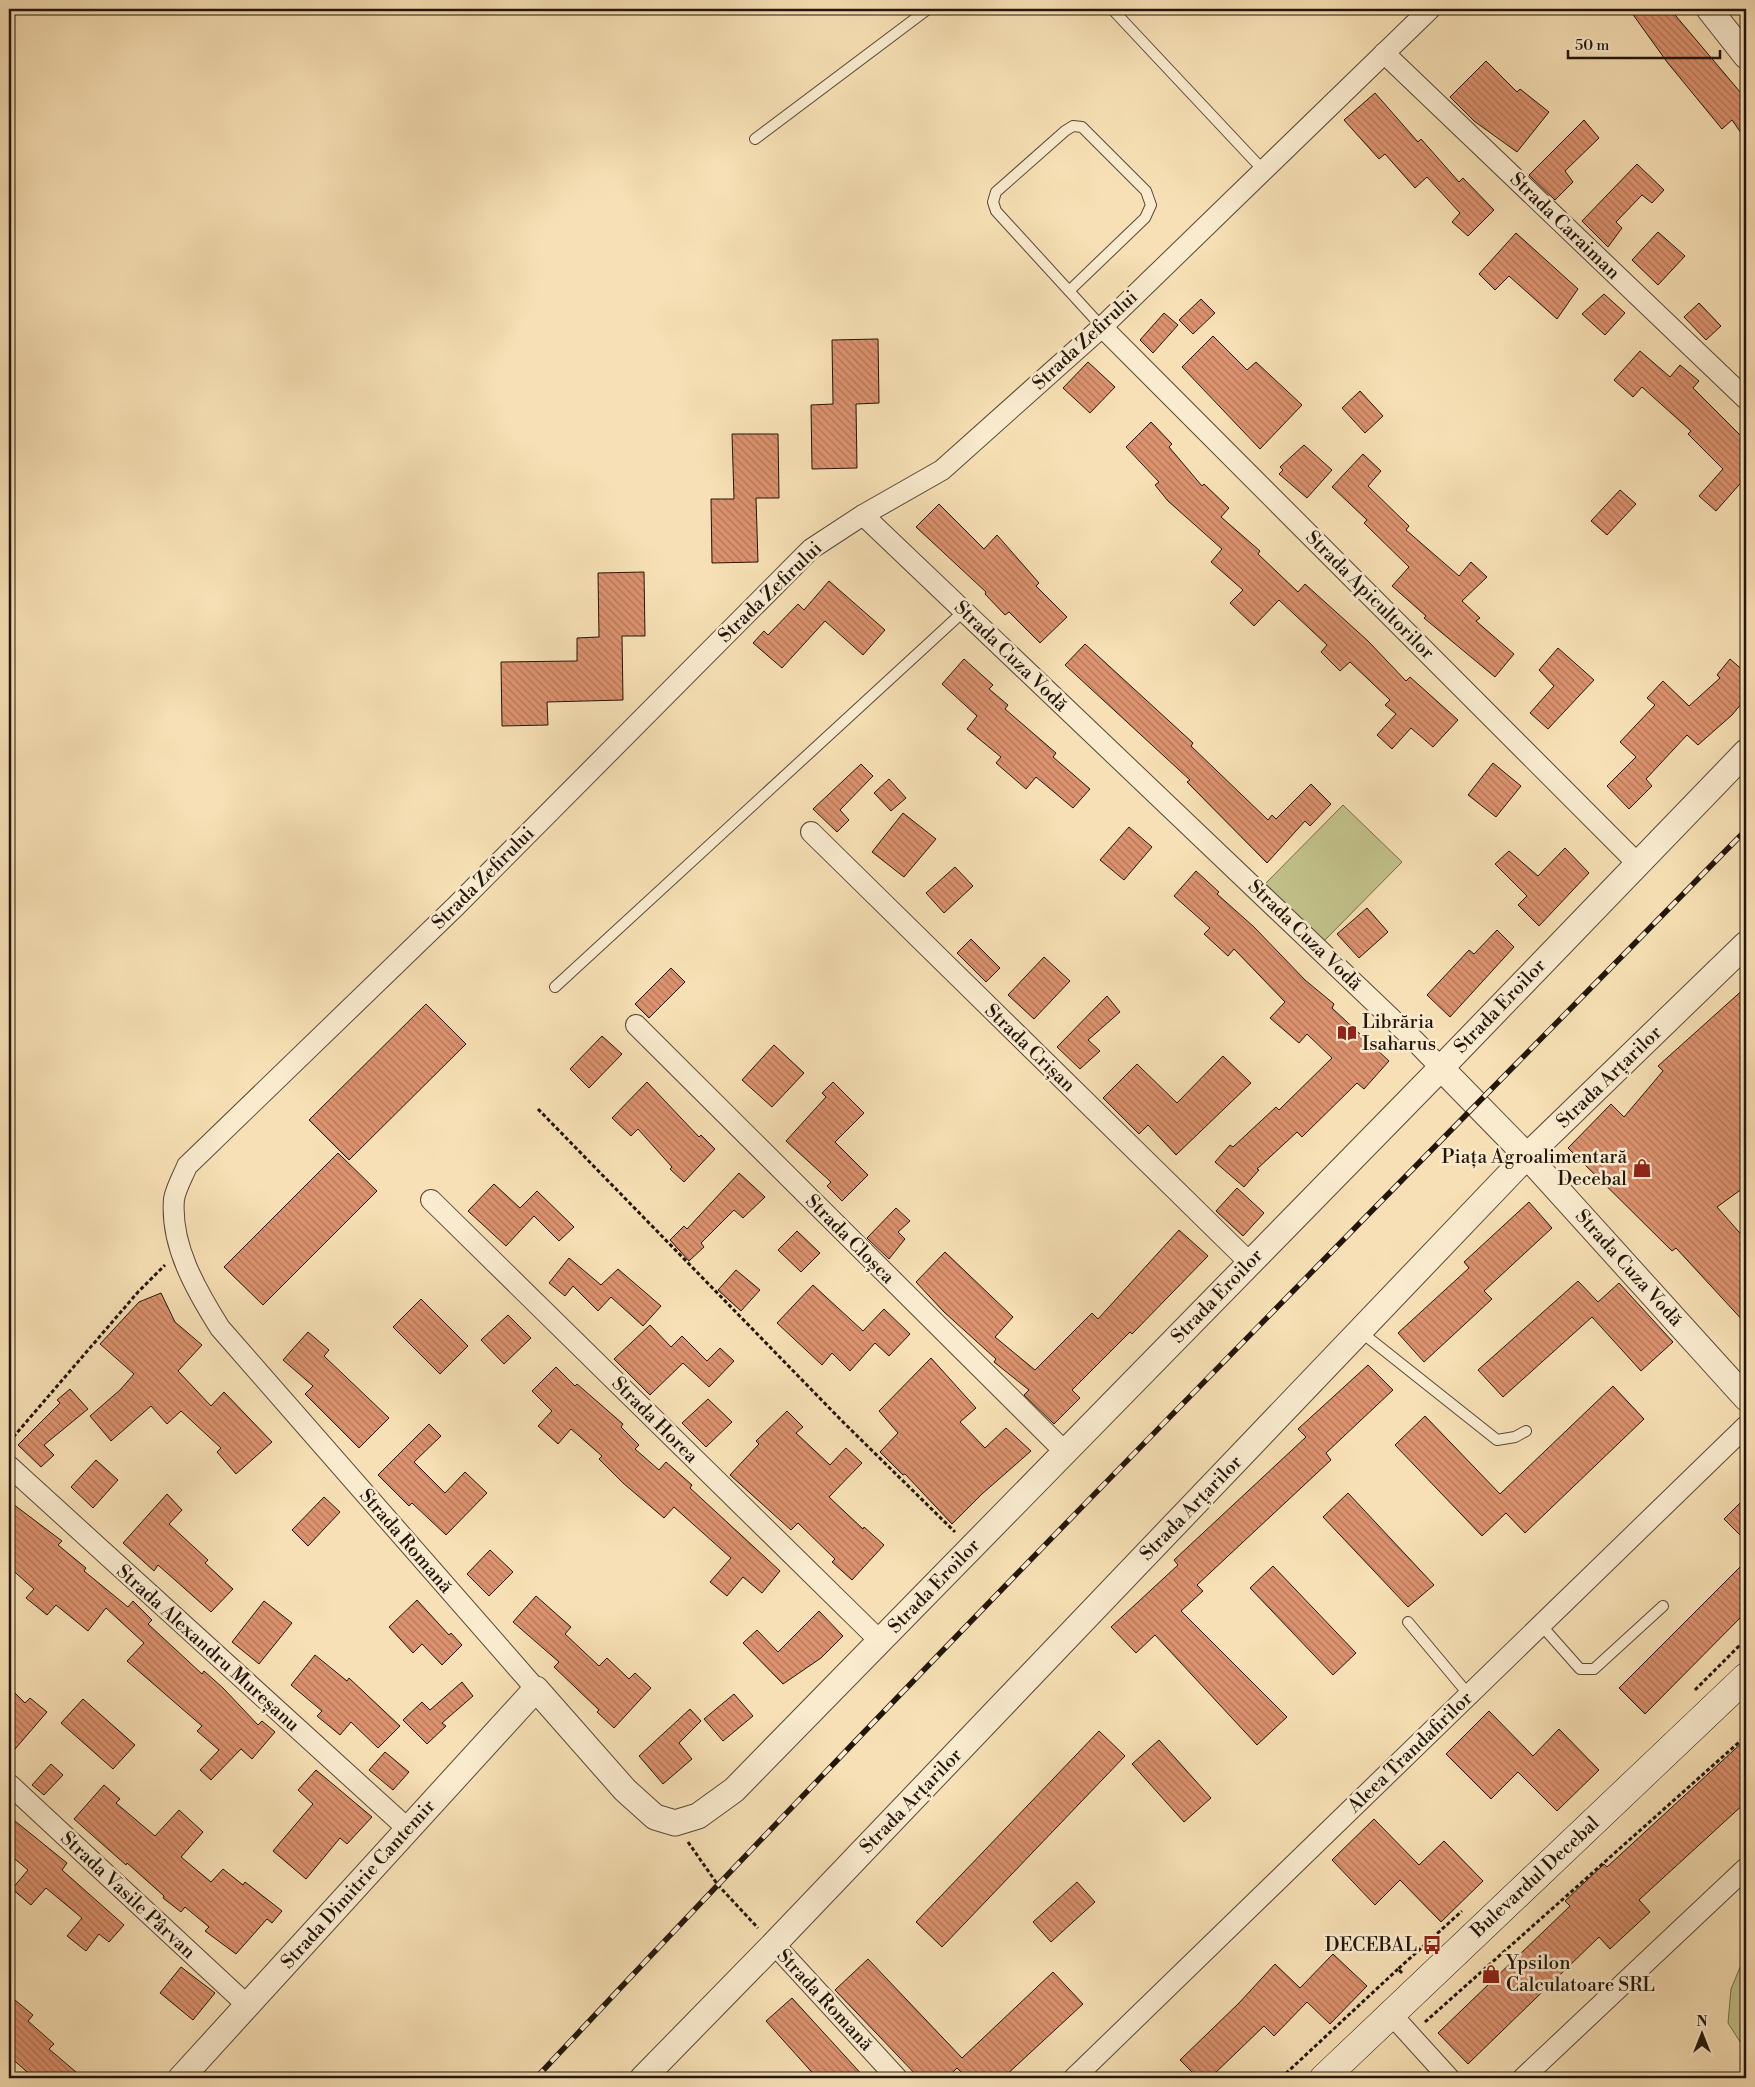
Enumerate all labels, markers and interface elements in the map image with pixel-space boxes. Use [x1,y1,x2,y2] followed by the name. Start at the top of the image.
[1568,28,1720,60] scale bar
[1575,36,1609,55] text: 50 m
[1505,167,1625,285] street label: Strada Caraiman
[1027,285,1143,395] street label: Strada Zefirului
[1300,525,1440,665] street label: Strada Apicultorilor
[713,536,827,648] street label: Strada Zefirului
[949,596,1073,717] street label: Strada Cuza Vodă
[427,822,539,934] street label: Strada Zefirului
[1243,875,1367,996] street label: Strada Cuza Vodă
[1449,954,1551,1058] street label: Strada Eroilor
[980,999,1080,1097] street label: Strada Crișan
[1362,1010,1436,1056] place label: Librăria Isaharus
[1551,1021,1667,1133] street label: Strada Arțarilor
[1336,1022,1358,1044] library icon: Librăria Isaharus
[1442,1145,1627,1191] place label: Piața Agroalimentară Decebal
[1631,1157,1653,1179] shop icon: Piața Agroalimentară Decebal
[800,1189,900,1289] street label: Strada Cloșca
[1570,1205,1688,1332] street label: Strada Cuza Vodă
[1166,1244,1268,1348] street label: Strada Eroilor
[607,1372,704,1469] street label: Strada Horea
[1135,1450,1247,1566] street label: Strada Arțarilor
[354,1484,458,1598] street label: Strada Romană
[883,1534,985,1638] street label: Strada Eroilor
[111,1559,305,1737] street label: Strada Alexandru Mureșanu
[1342,1686,1477,1818] street label: Aleea Trandafirilor
[855,1743,967,1859] street label: Strada Arțarilor
[276,1794,440,1974] street label: Strada Dimitrie Cantemir
[1465,1811,1605,1943] street label: Bulevardul Decebal
[55,1826,201,1964] street label: Strada Vasile Pârvan
[1325,1933,1417,1957] place label: DECEBAL
[1421,1934,1443,1956] bus stop icon: DECEBAL
[772,1944,879,2056] street label: Strada Romană
[1505,1951,1655,1997] place label: Ypsilon Calculatoare SRL
[1480,1963,1502,1985] shop icon: Ypsilon Calculatoare SRL
[1678,2010,1728,2060] north arrow
[1696,2013,1708,2031] text: N

